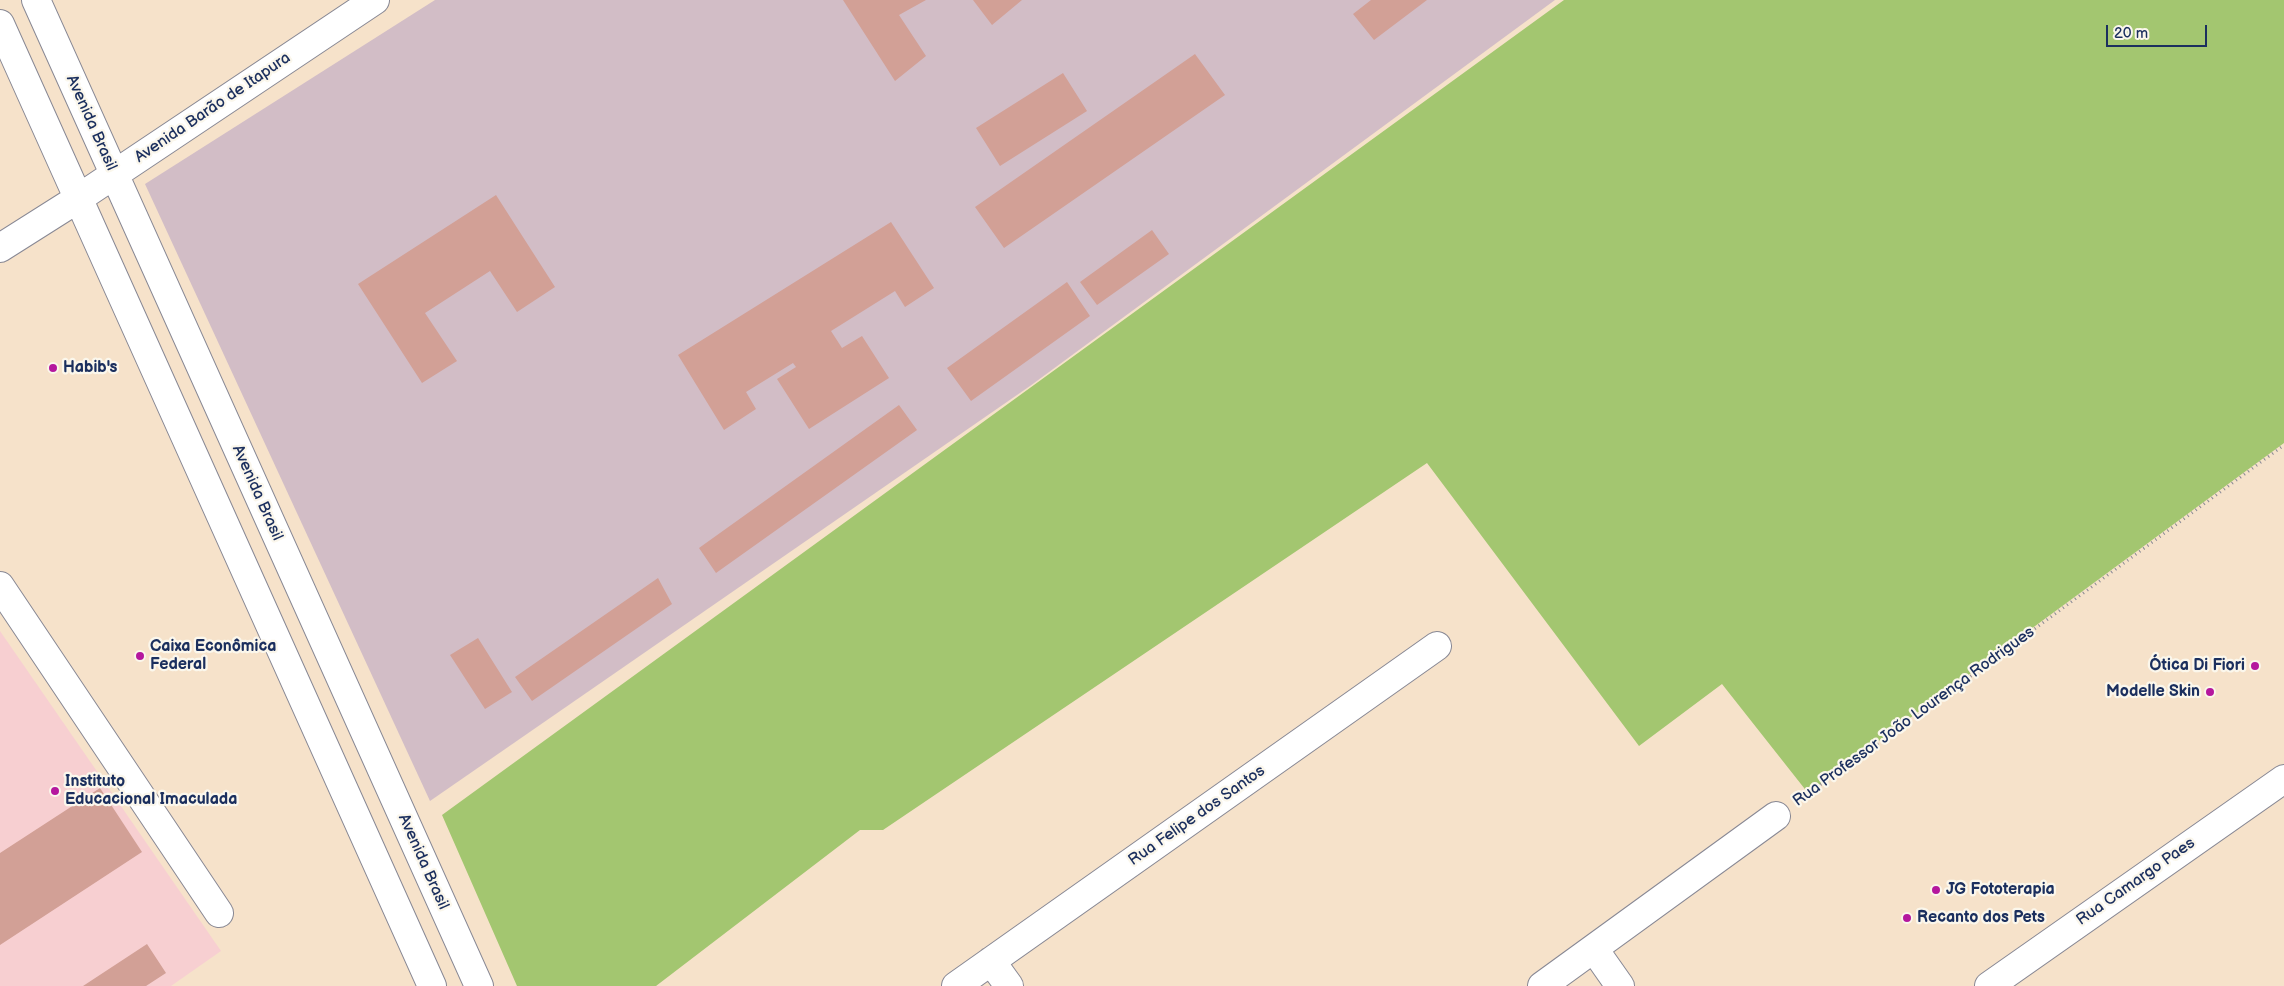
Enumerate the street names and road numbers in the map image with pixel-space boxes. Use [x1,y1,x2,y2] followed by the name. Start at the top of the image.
[131,49,295,167] street label: Avenida Barão de Itapura
[61,72,121,174] street label: Avenida Brasil
[227,442,287,544] street label: Avenida Brasil
[1789,623,2039,811] street label: Rua Professor João Lourença Rodrigues
[1125,762,1269,870] street label: Rua Felipe dos Santos
[393,811,453,913] street label: Avenida Brasil
[2073,834,2199,930] street label: Rua Camargo Paes

